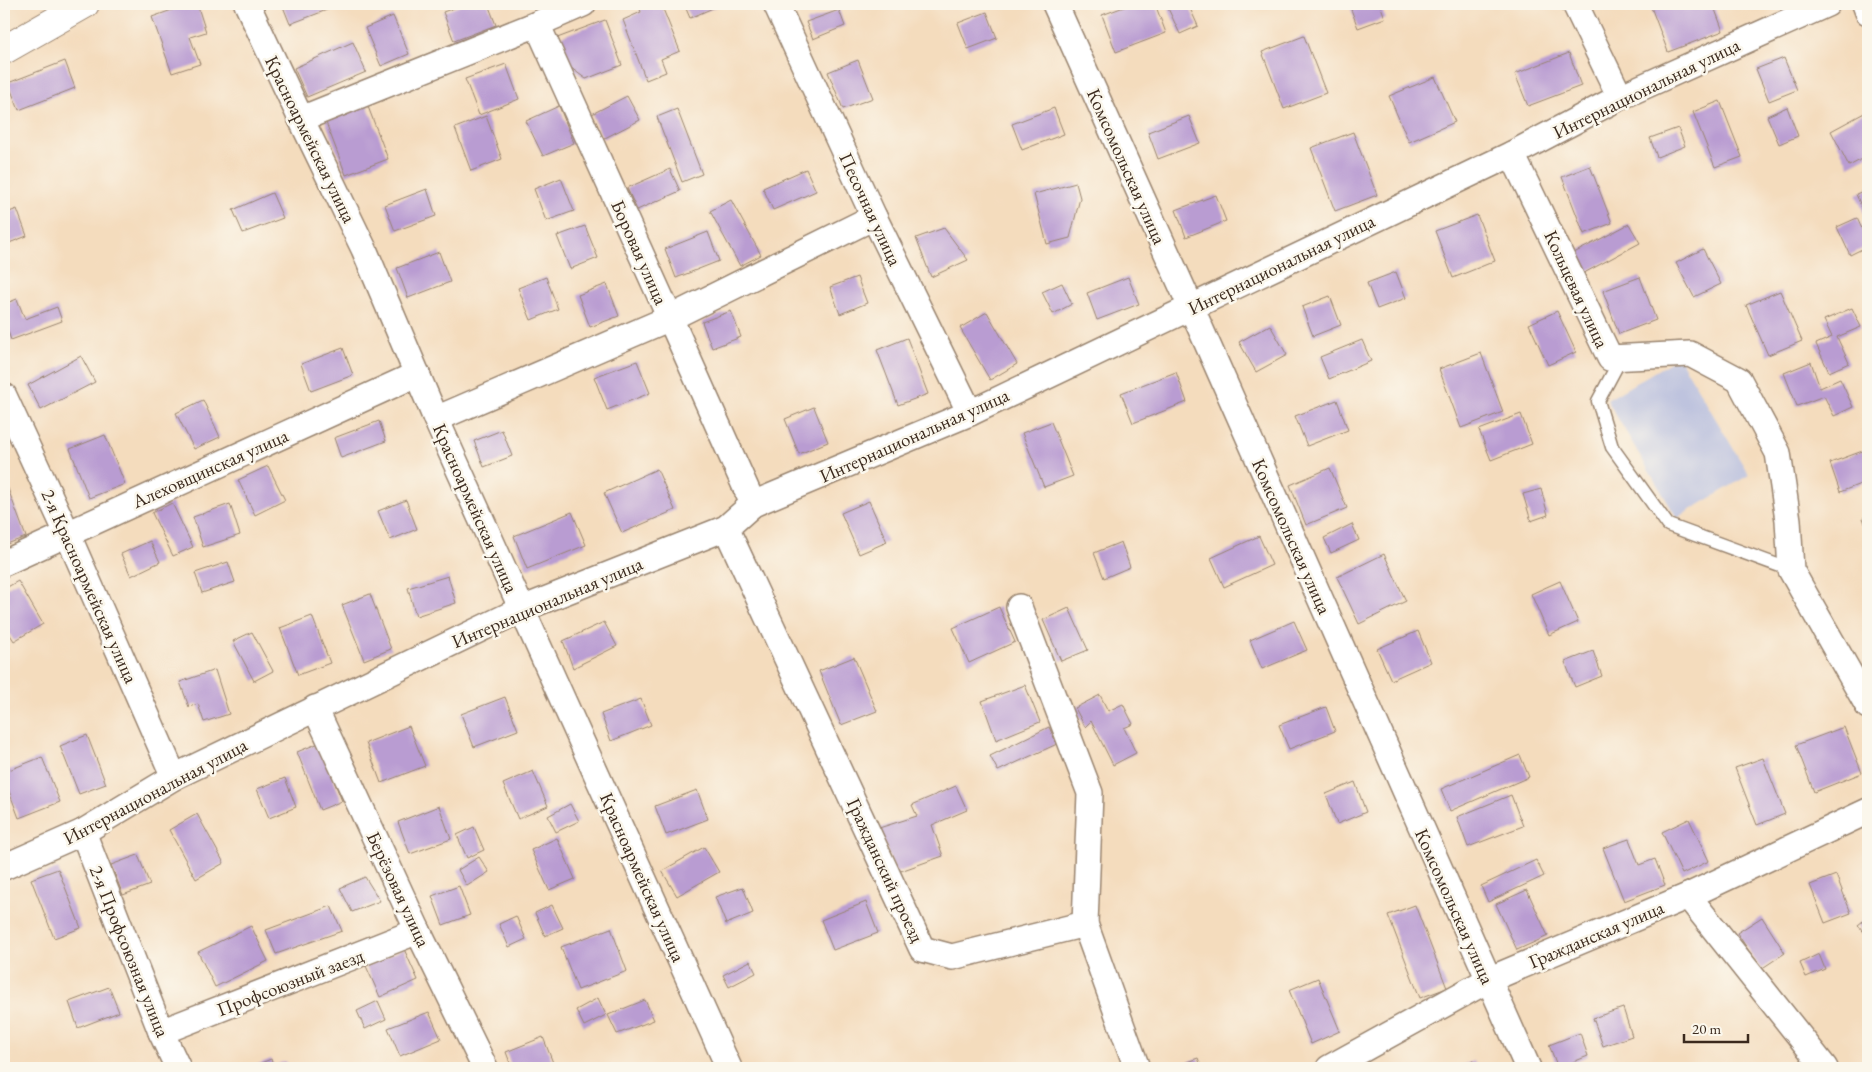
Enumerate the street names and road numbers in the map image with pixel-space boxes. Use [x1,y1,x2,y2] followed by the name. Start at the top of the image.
[1549,32,1744,145] street label: Интернациональная улица
[259,51,362,227] street label: Красноармейская улица
[1081,84,1172,248] street label: Комсомольская улица
[833,148,908,270] street label: Песочная улица
[605,196,674,309] street label: Боровая улица
[1184,208,1379,321] street label: Интернациональная улица
[1538,226,1615,352] street label: Кольцевая улица
[815,382,1013,489] street label: Интернациональная улица
[427,420,524,597] street label: Красноармейская улица
[127,423,292,514] street label: Алеховщинская улица
[1246,454,1337,618] street label: Комсомольская улица
[35,485,144,687] street label: 2-я Красноармейская улица
[448,551,647,654] street label: Интернациональная улица
[59,732,252,851] street label: Интернациональная улица
[594,789,691,966] street label: Красноармейская улица
[841,794,930,947] street label: Гражданский проезд
[1409,824,1500,988] street label: Комсомольская улица
[361,827,436,951] street label: Берёзовая улица
[84,862,176,1041] street label: 2-я Профсоюзная улица
[1525,895,1668,974] street label: Гражданская улица
[213,943,368,1022] street label: Профсоюзный заезд

